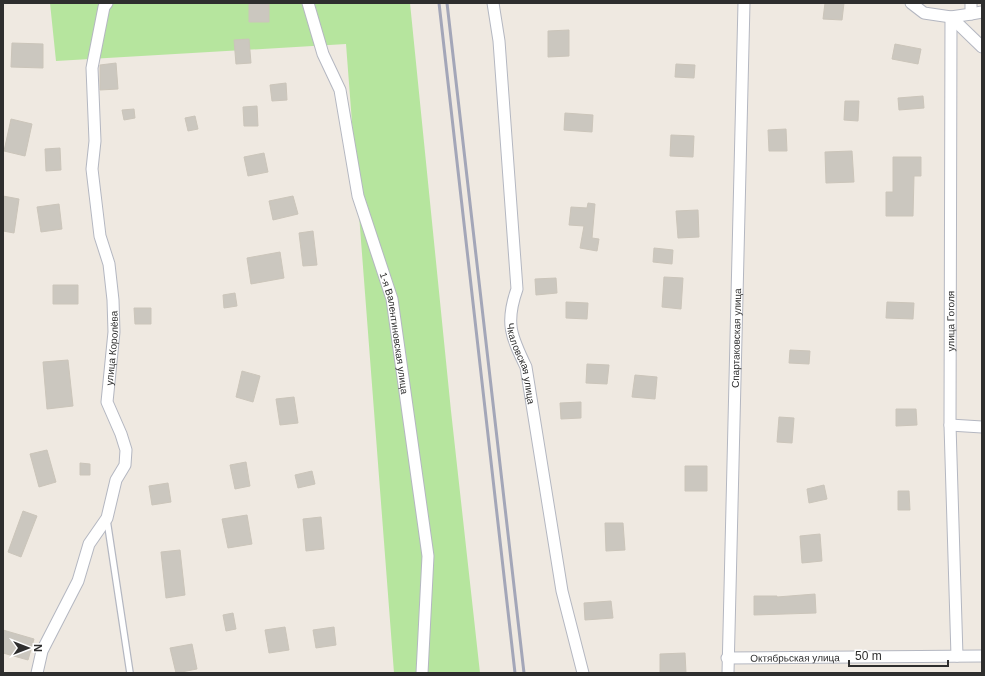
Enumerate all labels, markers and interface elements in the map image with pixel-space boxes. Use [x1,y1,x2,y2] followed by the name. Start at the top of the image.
[378,271,411,395] street label: 1-я Валентиновская улица
[729,288,743,388] street label: Спартаковская улица
[945,291,956,351] street label: улица Гоголя
[103,310,120,386] street label: улица Королёва
[505,322,537,405] street label: Чкаловская улица
[8,628,48,668] north arrow
[849,642,948,668] scale bar
[32,644,44,652] text: N
[855,649,882,663] text: 50 m
[750,652,840,663] street label: Октябрьская улица

